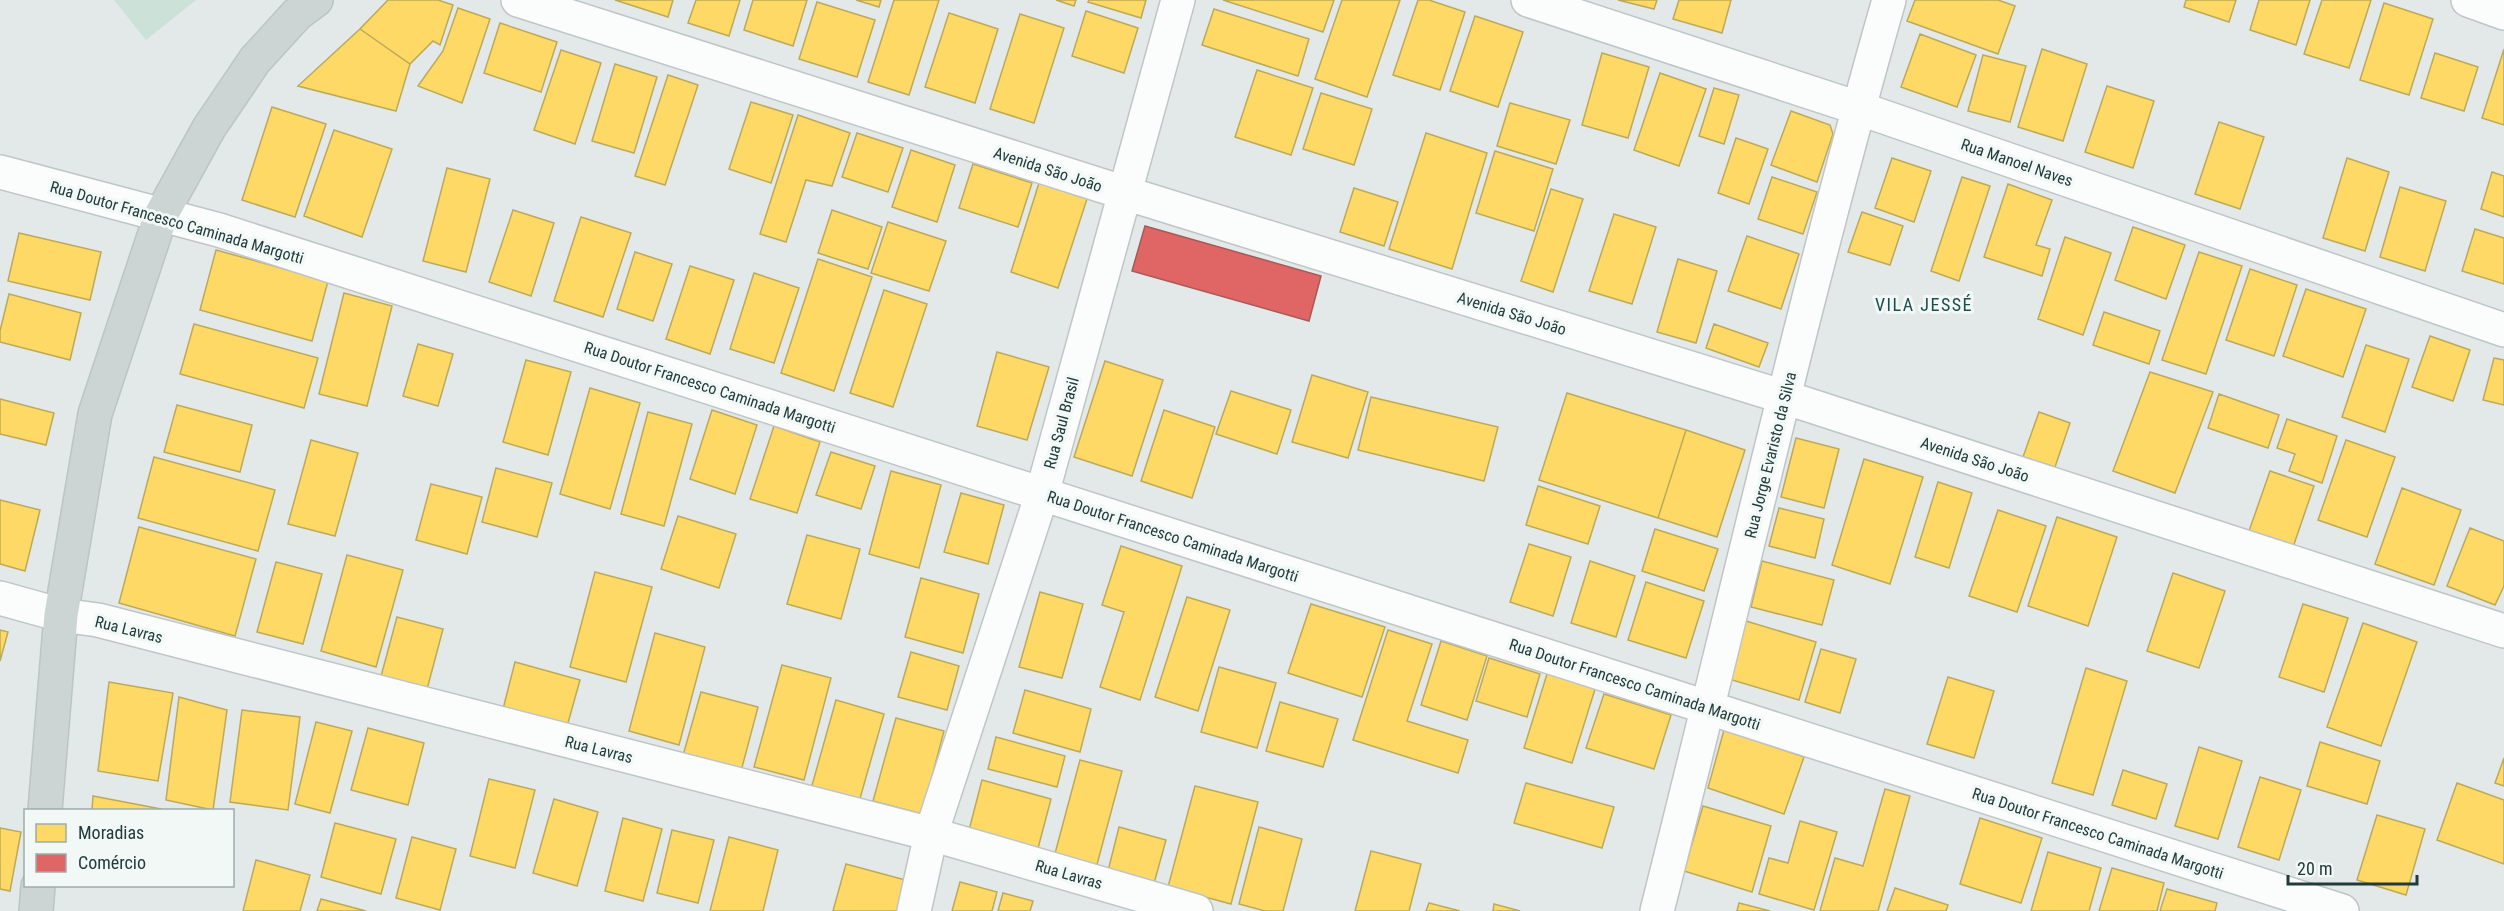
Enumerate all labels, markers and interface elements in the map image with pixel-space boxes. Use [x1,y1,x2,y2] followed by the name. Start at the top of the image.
[1958,134,2075,190] street label: Rua Manoel Naves
[991,143,1104,196] street label: Avenida São João
[48,177,306,268] street label: Rua Doutor Francesco Caminada Margotti
[1455,288,1569,339] street label: Avenida São João
[1875,294,1973,315] district label: VILA JESSÉ
[582,338,838,437] street label: Rua Doutor Francesco Caminada Margotti
[1741,370,1800,540] street label: Rua Jorge Evaristo da Silva
[1040,375,1083,471] street label: Rua Saul Brasil
[1918,433,2031,486] street label: Avenida São João
[1045,487,1301,586] street label: Rua Doutor Francesco Caminada Margotti
[93,612,165,647] street label: Rua Lavras
[1507,635,1763,734] street label: Rua Doutor Francesco Caminada Margotti
[563,732,635,767] street label: Rua Lavras
[1970,784,2226,883] street label: Rua Doutor Francesco Caminada Margotti
[24,809,234,887] legend
[78,822,144,843] text: Moradias
[2288,848,2417,886] scale bar
[78,852,146,873] text: Comércio
[1033,856,1105,893] street label: Rua Lavras
[2297,858,2332,879] text: 20 m

